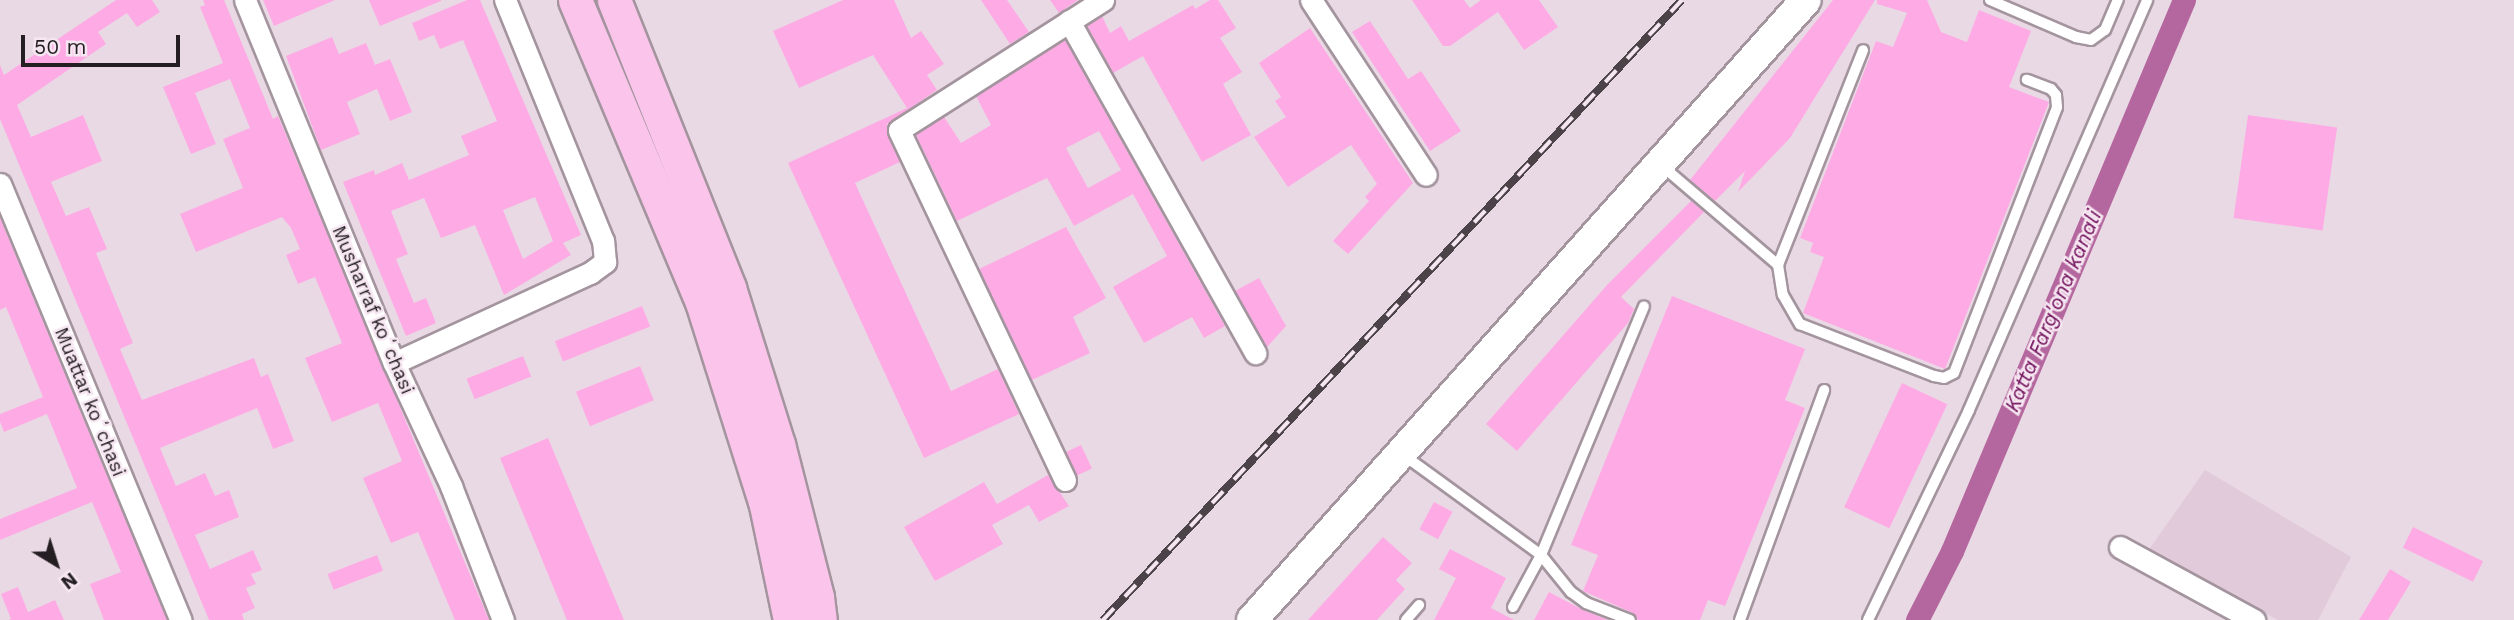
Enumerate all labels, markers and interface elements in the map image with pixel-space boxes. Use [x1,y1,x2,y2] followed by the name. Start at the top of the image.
[24,21,184,65] scale bar
[34,34,86,59] text: 50 m
[1999,206,2107,416] water label: Katta Farg'ona kanali
[327,222,419,398] street label: Musharraf koʻchasi
[50,324,130,480] street label: Muattar koʻchasi
[21,529,91,599] north arrow
[57,568,82,594] text: N

